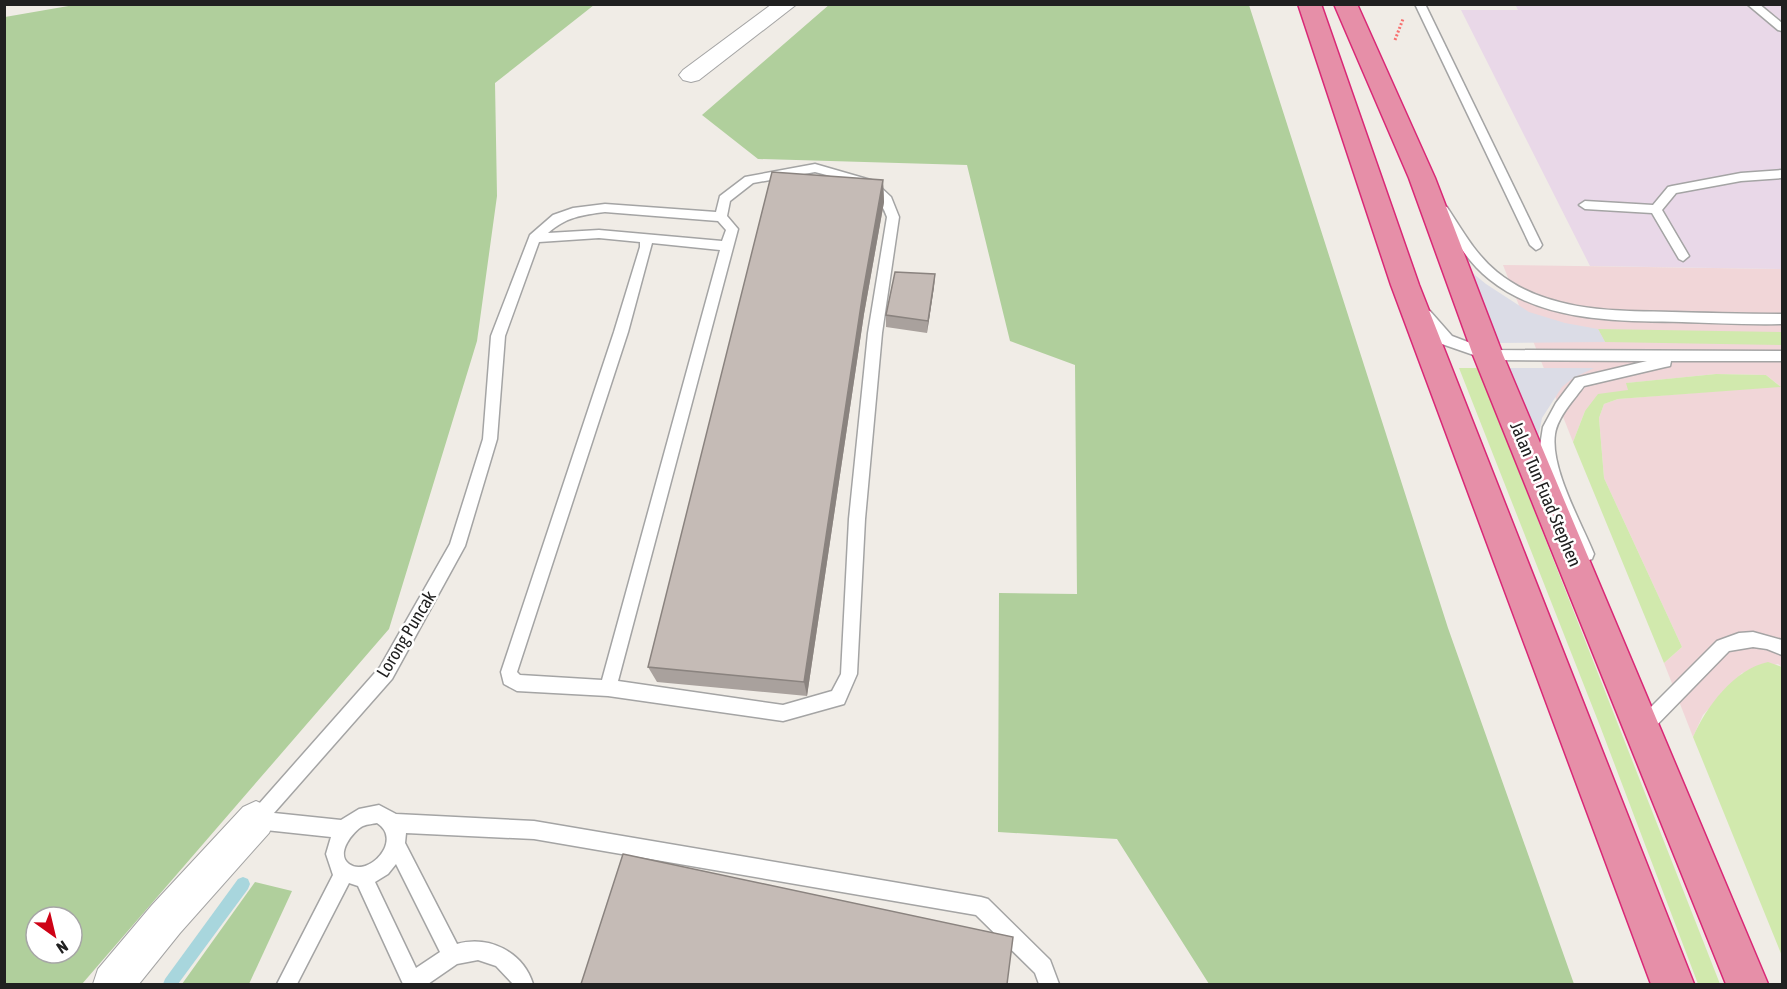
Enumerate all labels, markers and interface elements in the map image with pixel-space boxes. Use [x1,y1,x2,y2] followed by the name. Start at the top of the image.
[1506,418,1586,570] street label: Jalan Tun Fuad Stephen
[372,587,440,681] street label: Lorong Puncak
[24,905,84,965] north arrow
[53,937,71,958] text: N

